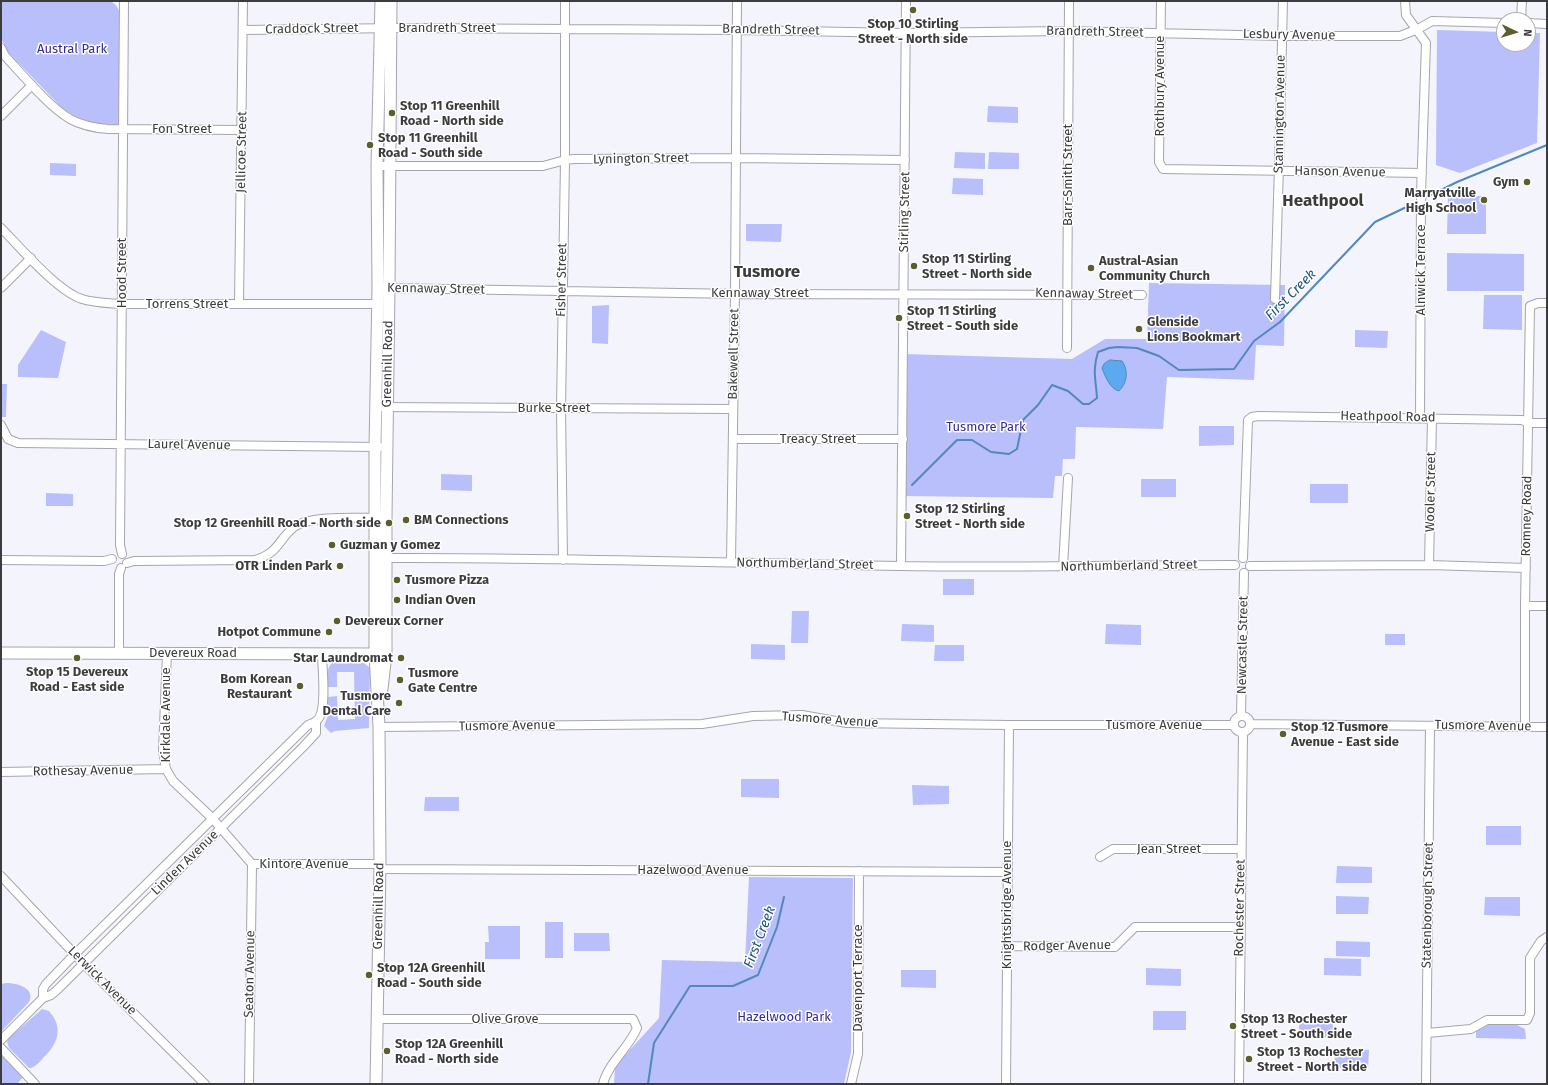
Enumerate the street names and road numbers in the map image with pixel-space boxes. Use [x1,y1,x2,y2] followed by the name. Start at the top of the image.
[265,20,359,38] street label: Craddock Street
[398,20,496,36] street label: Brandreth Street
[722,21,820,39] street label: Brandreth Street
[1046,23,1144,41] street label: Brandreth Street
[1243,26,1335,44] street label: Lesbury Avenue
[1152,36,1168,136] street label: Rothbury Avenue
[1271,55,1289,173] street label: Stannington Avenue
[233,111,251,193] street label: Jellicoe Street
[152,121,212,137] street label: Fon Street
[1060,124,1076,226] street label: Barr-Smith Street
[593,150,689,168] street label: Lynington Street
[1294,163,1386,181] street label: Hanson Avenue
[896,171,914,253] street label: Stirling Street
[1413,225,1429,315] street label: Alnwick Terrace
[114,238,130,308] street label: Hood Street
[554,243,570,317] street label: Fisher Street
[387,280,485,298] street label: Kennaway Street
[711,285,809,301] street label: Kennaway Street
[1035,285,1133,303] street label: Kennaway Street
[146,296,228,312] street label: Torrens Street
[725,308,743,400] street label: Bakewell Street
[379,320,397,408] street label: Greenhill Road
[518,400,590,416] street label: Burke Street
[1340,408,1436,426] street label: Heathpool Road
[780,431,856,447] street label: Treacy Street
[147,436,231,454] street label: Laurel Avenue
[1423,452,1439,532] street label: Wooler Street
[1518,475,1536,557] street label: Romney Road
[736,555,874,573] street label: Northumberland Street
[1060,557,1198,575] street label: Northumberland Street
[1234,596,1252,694] street label: Newcastle Street
[149,645,237,661] street label: Devereux Road
[158,667,174,763] street label: Kirkdale Avenue
[781,709,879,731] street label: Tusmore Avenue
[458,717,556,735] street label: Tusmore Avenue
[1106,717,1202,733] street label: Tusmore Avenue
[1434,717,1532,735] street label: Tusmore Avenue
[33,762,133,780] street label: Rothesay Avenue
[148,827,222,899] street label: Linden Avenue
[999,841,1015,969] street label: Knightsbridge Avenue
[1137,841,1201,857] street label: Jean Street
[1419,842,1437,968] street label: Statenborough Street
[259,856,349,872] street label: Kintore Avenue
[1231,859,1249,957] street label: Rochester Street
[370,862,388,950] street label: Greenhill Road
[637,862,749,878] street label: Hazelwood Avenue
[850,924,866,1032] street label: Davenport Terrace
[241,930,259,1018] street label: Seaton Avenue
[1023,937,1111,955] street label: Rodger Avenue
[64,943,140,1019] street label: Lerwick Avenue
[471,1011,539,1027] street label: Olive Grove

